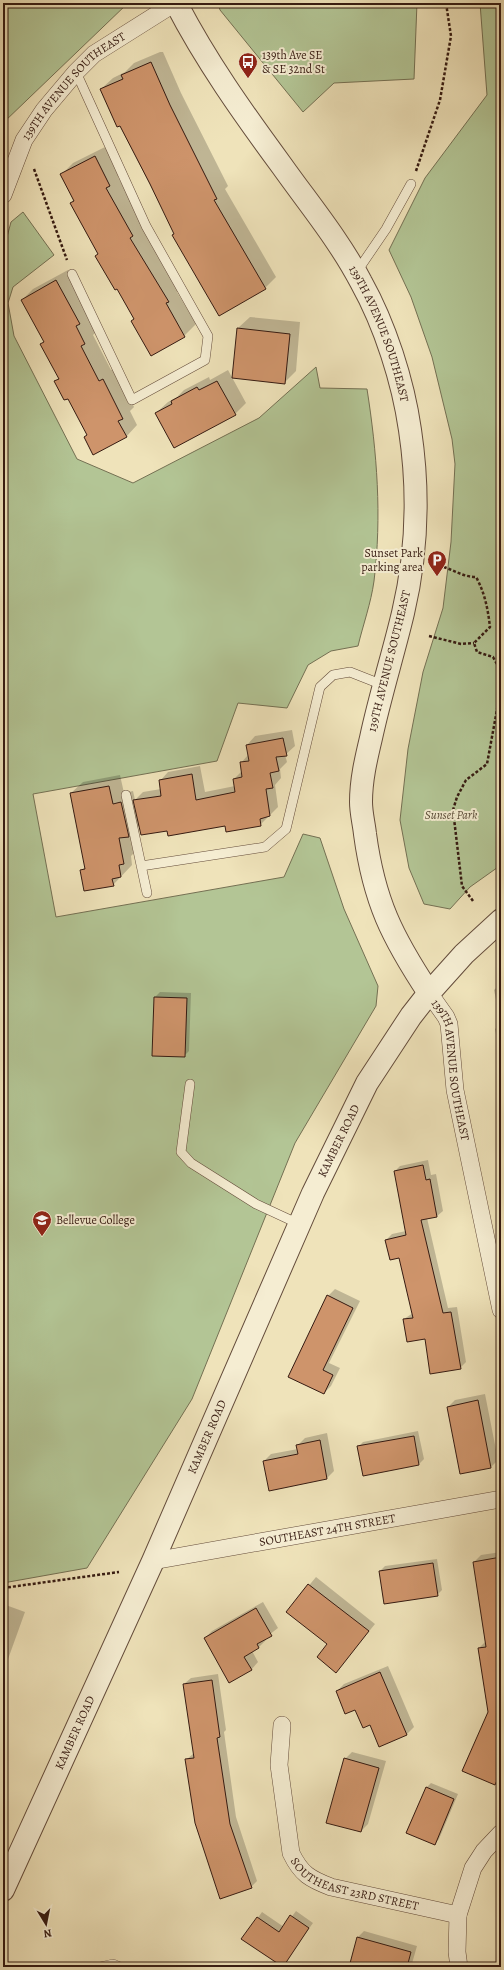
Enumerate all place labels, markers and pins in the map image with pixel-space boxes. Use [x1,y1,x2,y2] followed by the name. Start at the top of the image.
[262,47,325,77] place label: 139th Ave SE & SE 32nd St
[237,51,259,79] bus stop icon: 139th Ave SE & SE 32nd St
[361,545,423,575] place label: Sunset Park parking area
[426,549,448,577] parking icon: Sunset Park parking area
[31,1209,53,1237] school or university icon: Bellevue College
[56,1212,135,1228] place label: Bellevue College

